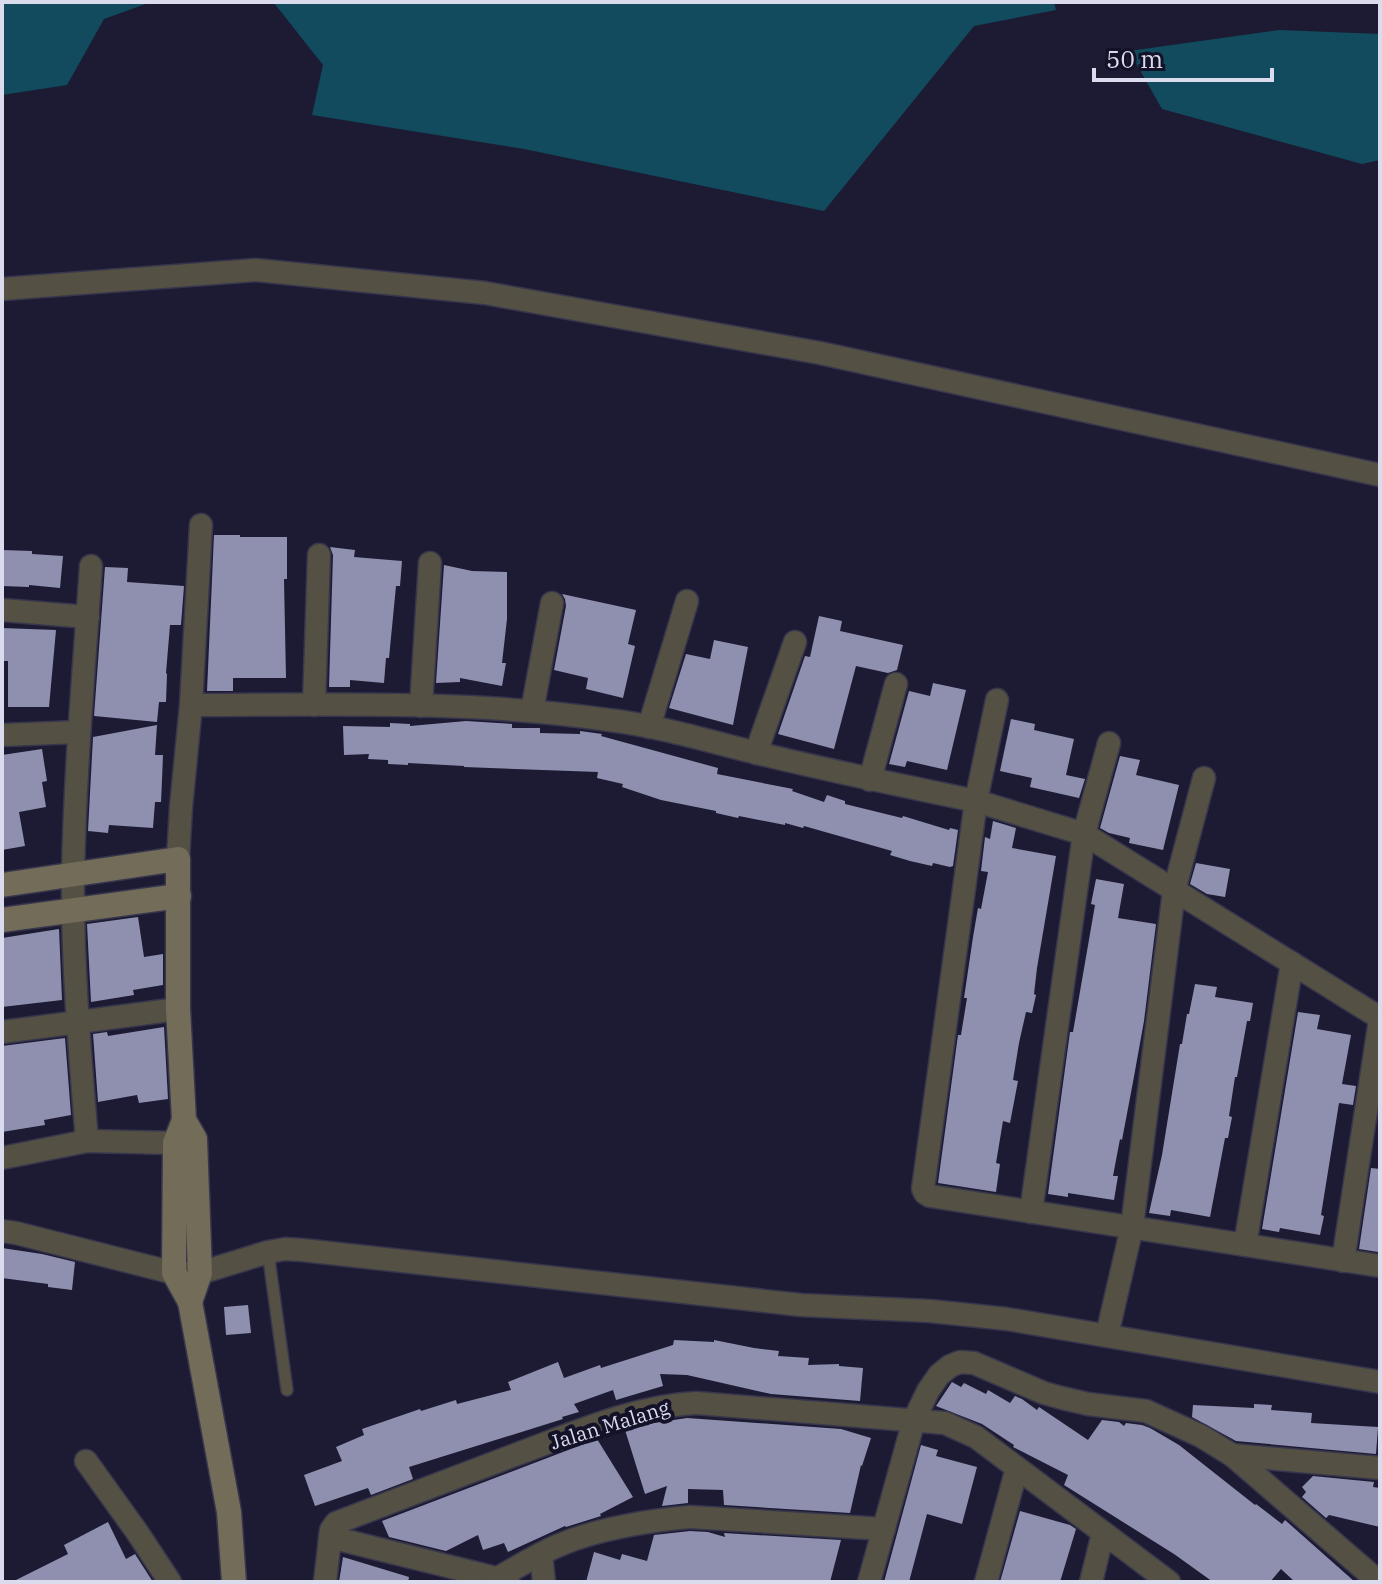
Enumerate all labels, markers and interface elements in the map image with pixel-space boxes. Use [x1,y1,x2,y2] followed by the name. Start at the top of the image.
[1094,32,1272,82] scale bar
[1106,43,1163,75] text: 50 m
[547,1394,673,1455] street label: Jalan Malang

